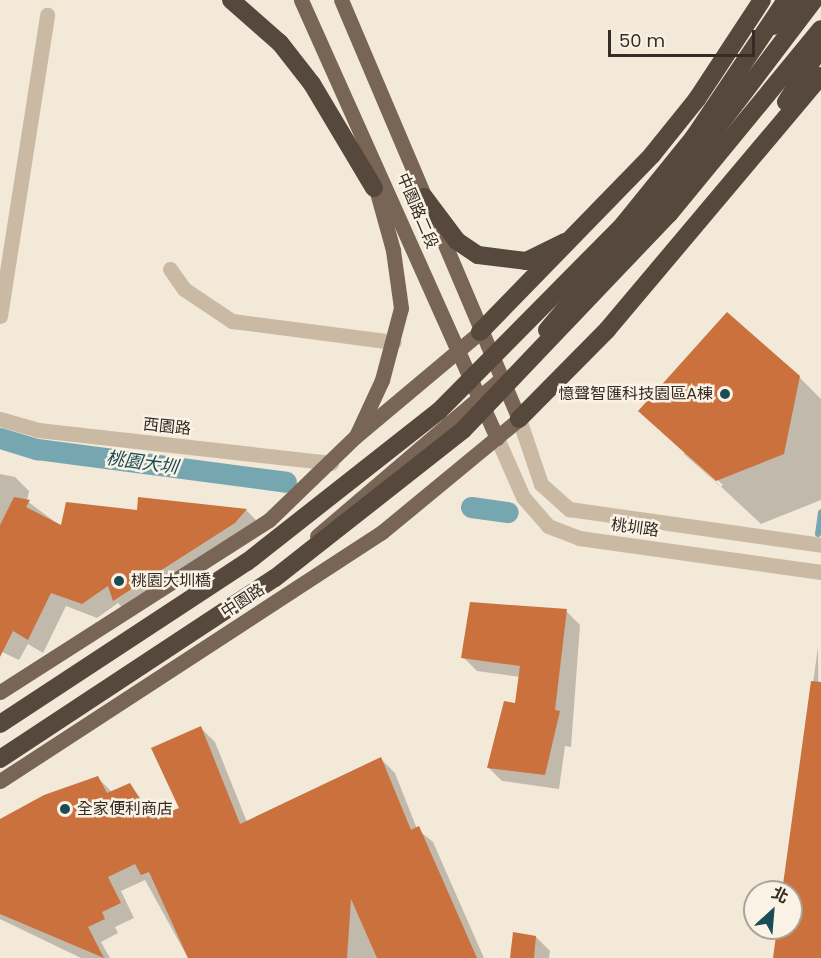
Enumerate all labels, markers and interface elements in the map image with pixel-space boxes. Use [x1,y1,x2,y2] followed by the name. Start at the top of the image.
[611,18,758,56] scale bar
[619,28,665,53] text: 50 m
[393,170,441,252] street label: 中園路二段
[558,384,713,404] place label: 憶聲智匯科技園區A棟
[718,387,732,401] marker: 憶聲智匯科技園區A棟
[142,415,192,439] street label: 西園路
[105,447,179,479] water label: 桃園大圳
[610,515,660,541] street label: 桃圳路
[131,571,211,591] place label: 桃園大圳橋
[112,574,126,588] marker: 桃園大圳橋
[218,580,268,622] street label: 中園路
[77,799,173,819] place label: 全家便利商店
[58,802,72,816] marker: 全家便利商店
[743,880,803,940] north arrow
[768,881,792,909] text: 北

